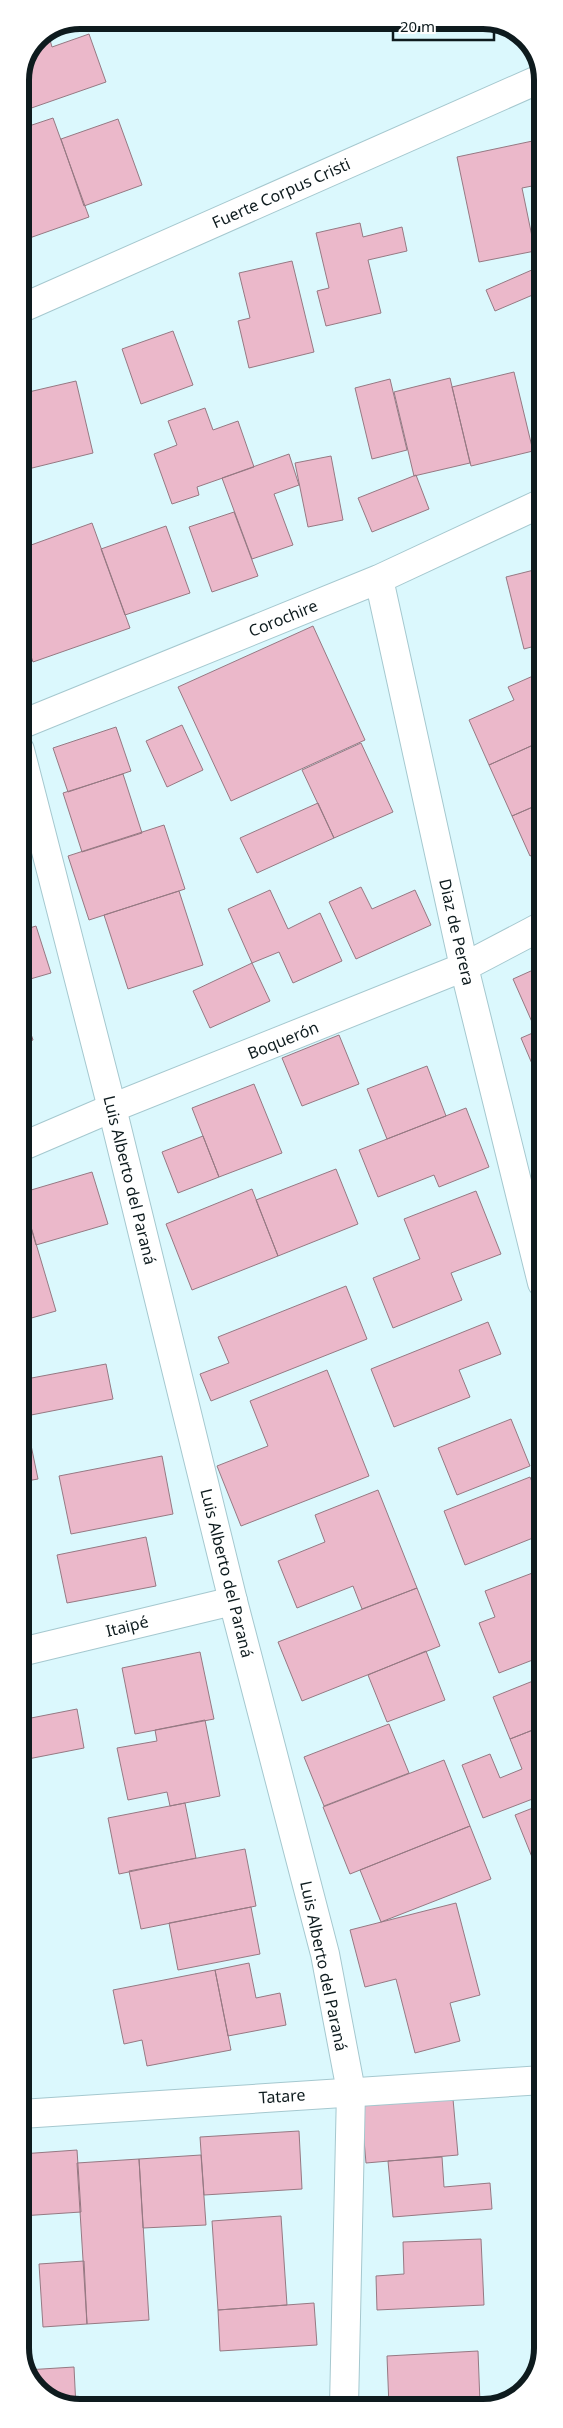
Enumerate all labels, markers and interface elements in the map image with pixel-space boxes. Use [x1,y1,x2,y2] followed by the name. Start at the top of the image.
[393,10,494,42] scale bar
[400,16,435,36] text: 20 m
[208,153,354,233] street label: Fuerte Corpus Cristi
[245,594,321,642] street label: Corochire
[434,877,480,987] street label: Diaz de Perera
[244,1016,322,1064] street label: Boquerón
[98,1093,162,1267] street label: Luis Alberto del Paraná
[195,1486,259,1660] street label: Luis Alberto del Paraná
[103,1610,151,1642] street label: Itaipé
[295,1879,353,2053] street label: Luis Alberto del Paraná
[258,2083,306,2109] street label: Tatare

